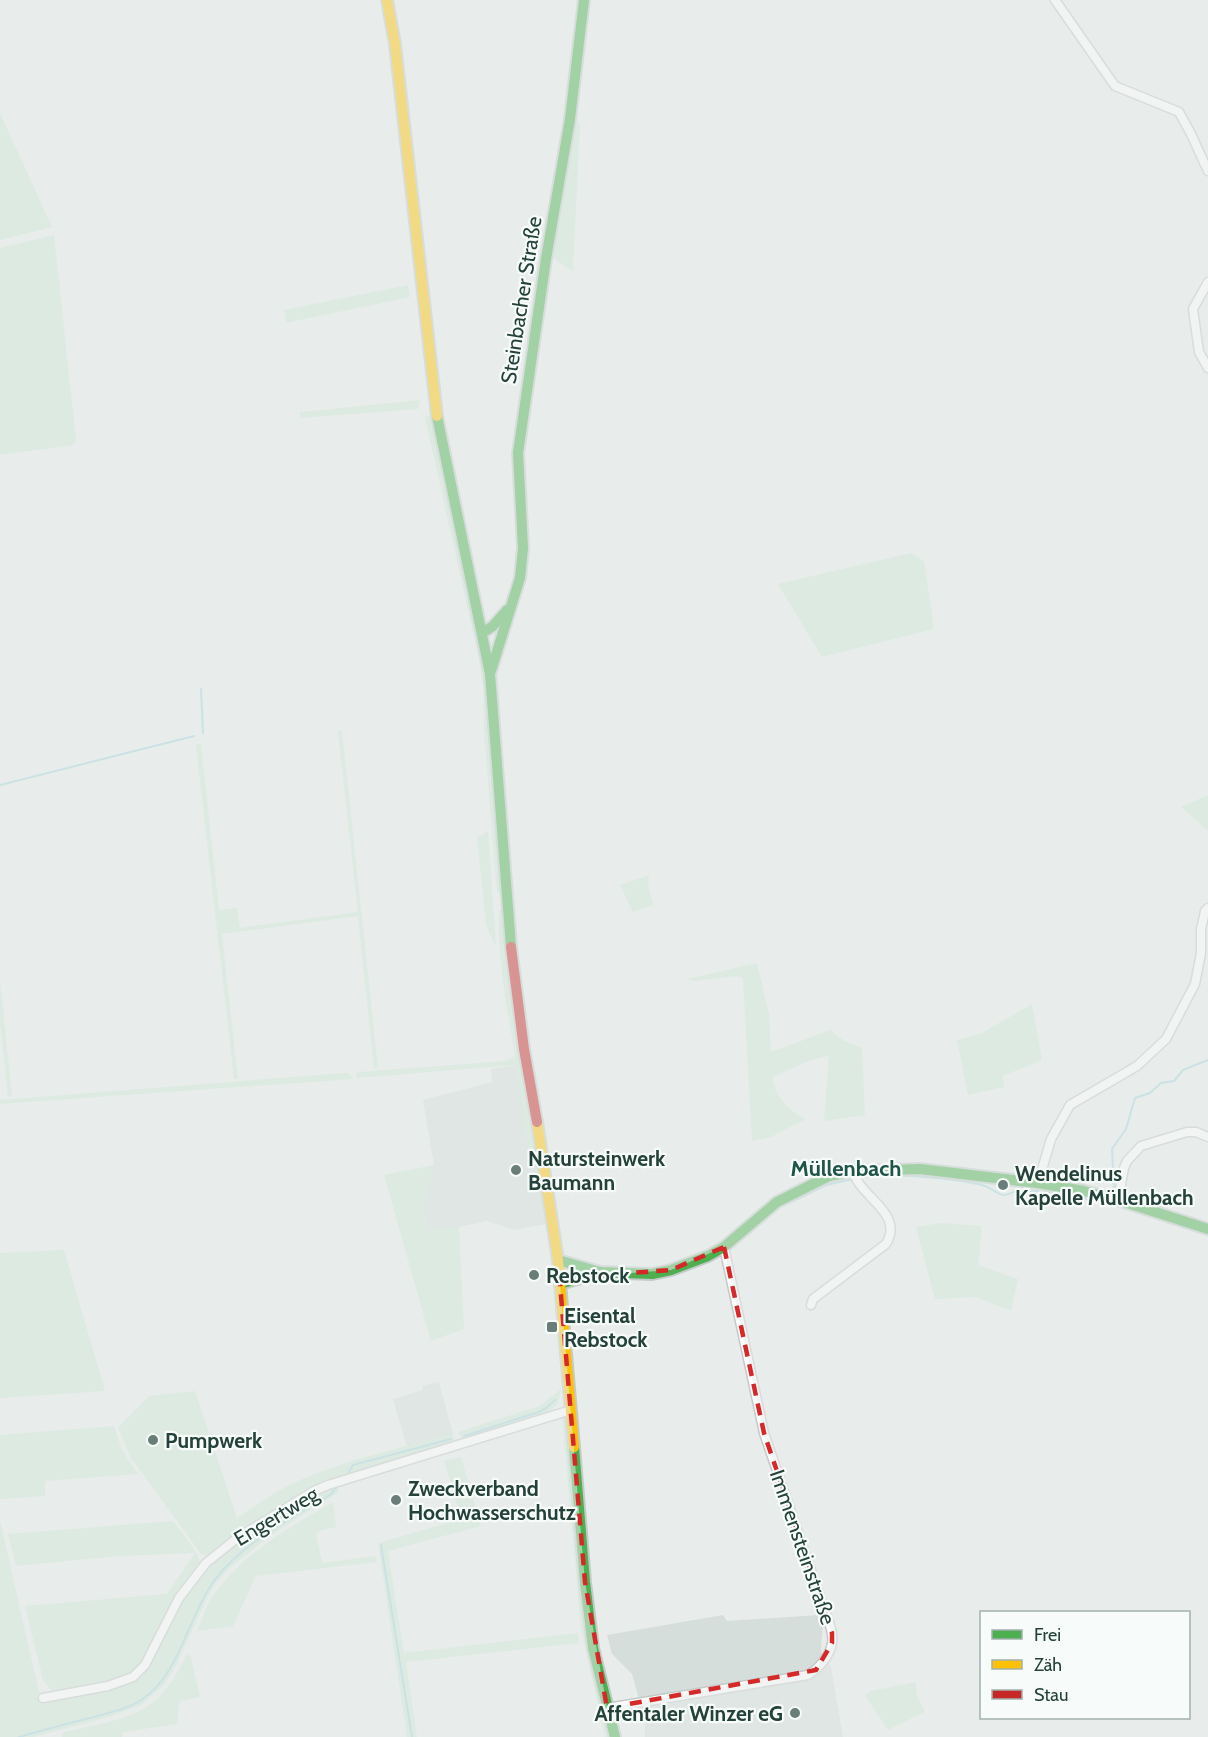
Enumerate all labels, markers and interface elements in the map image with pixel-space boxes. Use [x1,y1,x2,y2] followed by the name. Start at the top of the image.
[495,214,547,385] street label: Steinbacher Straße
[528,1146,666,1195] place label: Natursteinwerk Baumann
[791,1155,901,1182] district label: Müllenbach
[1015,1161,1194,1210] place label: Wendelinus Kapelle Müllenbach
[509,1163,523,1177] marker: Natursteinwerk Baumann
[996,1178,1010,1192] marker: Wendelinus Kapelle Müllenbach
[546,1263,630,1288] place label: Rebstock
[527,1268,541,1282] marker: Rebstock
[564,1303,648,1352] place label: Eisental Rebstock
[545,1320,559,1334] marker: Eisental Rebstock
[165,1428,263,1453] place label: Pumpwerk
[146,1433,160,1447] marker: Pumpwerk
[765,1466,841,1628] street label: Immensteinstraße
[408,1476,576,1525] place label: Zweckverband Hochwasserschutz
[229,1481,323,1551] street label: Engertweg
[389,1493,403,1507] marker: Zweckverband Hochwasserschutz
[980,1611,1190,1719] legend
[1034,1624,1061,1646] text: Frei
[1034,1654,1062,1676] text: Zäh
[1034,1684,1068,1706] text: Stau
[595,1701,783,1726] place label: Affentaler Winzer eG
[788,1706,802,1720] marker: Affentaler Winzer eG

